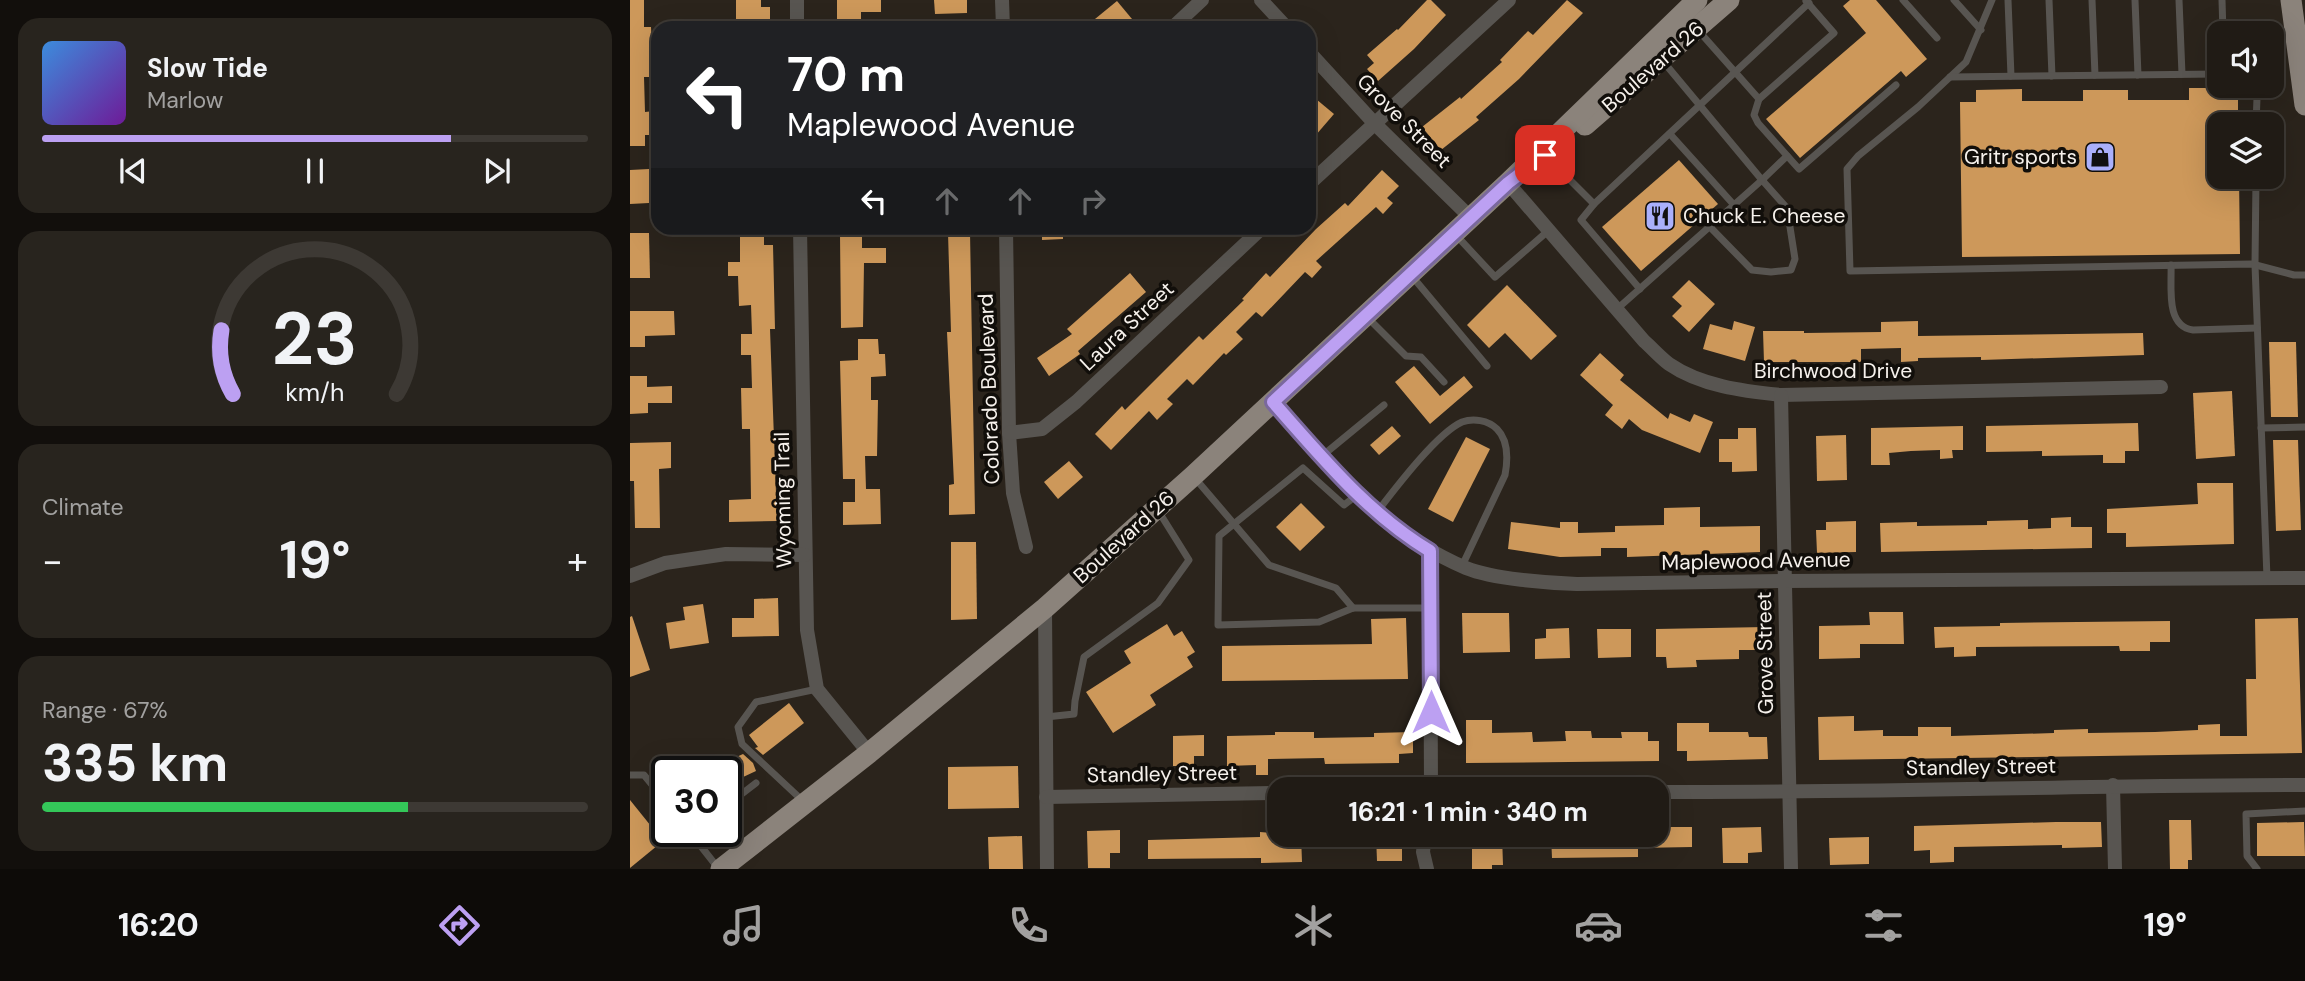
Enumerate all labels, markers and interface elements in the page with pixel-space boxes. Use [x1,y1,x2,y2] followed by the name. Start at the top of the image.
[1596,15,1710,119] street label: Boulevard 26
[2207,21,2284,189] map controls
[2207,21,2284,98] button: sound
[787,42,905,106] text: 70 m
[672,49,763,140] icon: left
[147,51,268,85] text: Slow Tide
[1351,68,1457,174] street label: Grove Street
[147,85,223,115] text: Marlow
[787,104,1075,146] text: Maplewood Avenue
[2207,112,2284,189] button: layers
[1515,125,1575,185] pin
[1526,136,1564,174] icon: arrive
[2083,140,2117,174] shop icon: Gritr sports
[1964,143,2077,171] place label: Gritr sports
[114,152,152,190] icon: previous
[296,152,334,190] icon: pause
[478,152,516,190] icon: next
[855,182,893,220] icon: left
[928,182,966,220] icon: ahead
[1001,182,1039,220] icon: ahead
[1074,182,1112,220] icon: right
[1643,199,1677,233] restaurant icon: Chuck E. Cheese
[1683,202,1845,230] place label: Chuck E. Cheese
[1074,275,1180,377] street label: Laura Street
[272,293,358,388] text: 23
[972,293,1006,485] street label: Colorado Boulevard
[1754,357,1912,385] street label: Birchwood Drive
[285,376,345,409] text: km/h
[768,432,798,568] street label: Wyoming Trail
[1068,484,1180,590] street label: Boulevard 26
[42,492,124,522] text: Climate
[280,526,350,594] text: 19°
[42,536,63,586] text: −
[567,536,588,586] text: +
[1661,545,1851,577] street label: Maplewood Avenue
[1750,591,1780,715] street label: Grove Street
[1394,675,1468,749] position arrow
[42,695,168,725] text: Range · 67%
[42,729,228,797] text: 335 km
[1906,752,2056,782] street label: Standley Street
[651,756,742,847] speed limit sign: 30
[1087,759,1237,789] street label: Standley Street
[1348,795,1588,829] text: 16:21 · 1 min · 340 m
[435,901,484,950] icon: directions
[719,901,768,950] icon: music
[1004,901,1053,950] icon: phone
[1289,901,1338,950] icon: climate
[1574,901,1623,950] icon: car
[1859,901,1908,950] icon: filters
[118,904,199,946] text: 16:20
[2143,904,2187,946] text: 19°

